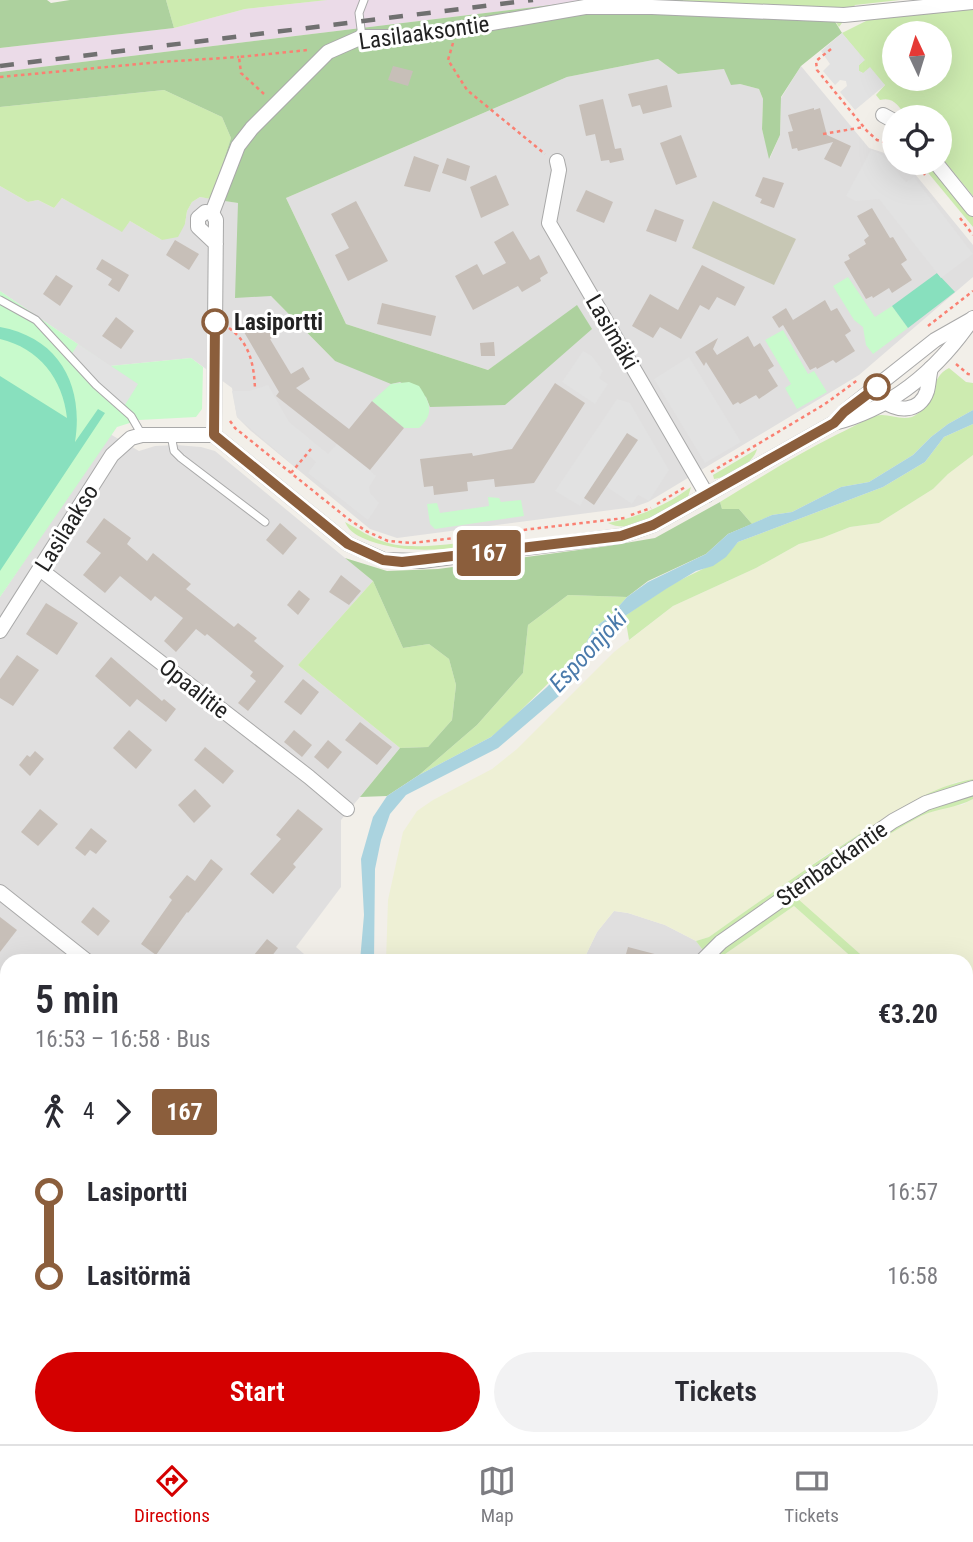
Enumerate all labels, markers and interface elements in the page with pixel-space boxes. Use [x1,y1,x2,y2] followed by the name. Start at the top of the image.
[357,10,491,56] street label: Lasilaaksontie
[882,21,952,91] north arrow
[882,21,952,175] map controls
[882,105,952,175] button: locate
[580,290,644,374] street label: Lasimäki
[202,309,228,335] marker: Lasiportti
[234,309,323,336] place label: Lasiportti
[864,374,890,400] unlabelled marker
[30,480,104,576] street label: Lasilaakso
[449,530,529,576] line badge: 167
[471,539,507,567] text: 167
[543,604,633,697] water label: Espoonjoki
[154,654,234,724] street label: Opaalitie
[771,816,893,912] street label: Stenbackantie
[35,978,119,1022] text: 5 min
[878,999,938,1029] text: €3.20
[35,1026,211,1053] text: 16:53 – 16:58 · Bus
[35,1093,73,1131] icon: walk
[104,1093,142,1131] icon: forward
[83,1098,94,1125] text: 4
[166,1098,203,1126] text: 167
[87,1177,188,1207] text: Lasiportti
[887,1179,938,1206] text: 16:57
[87,1261,191,1291] text: Lasitörmä
[887,1263,938,1290] text: 16:58
[35,1352,480,1432] button: Start
[494,1352,938,1432] button: Tickets
[134,1462,210,1527] tab: Directions
[478,1462,516,1527] tab: Map
[784,1462,839,1527] tab: Tickets

